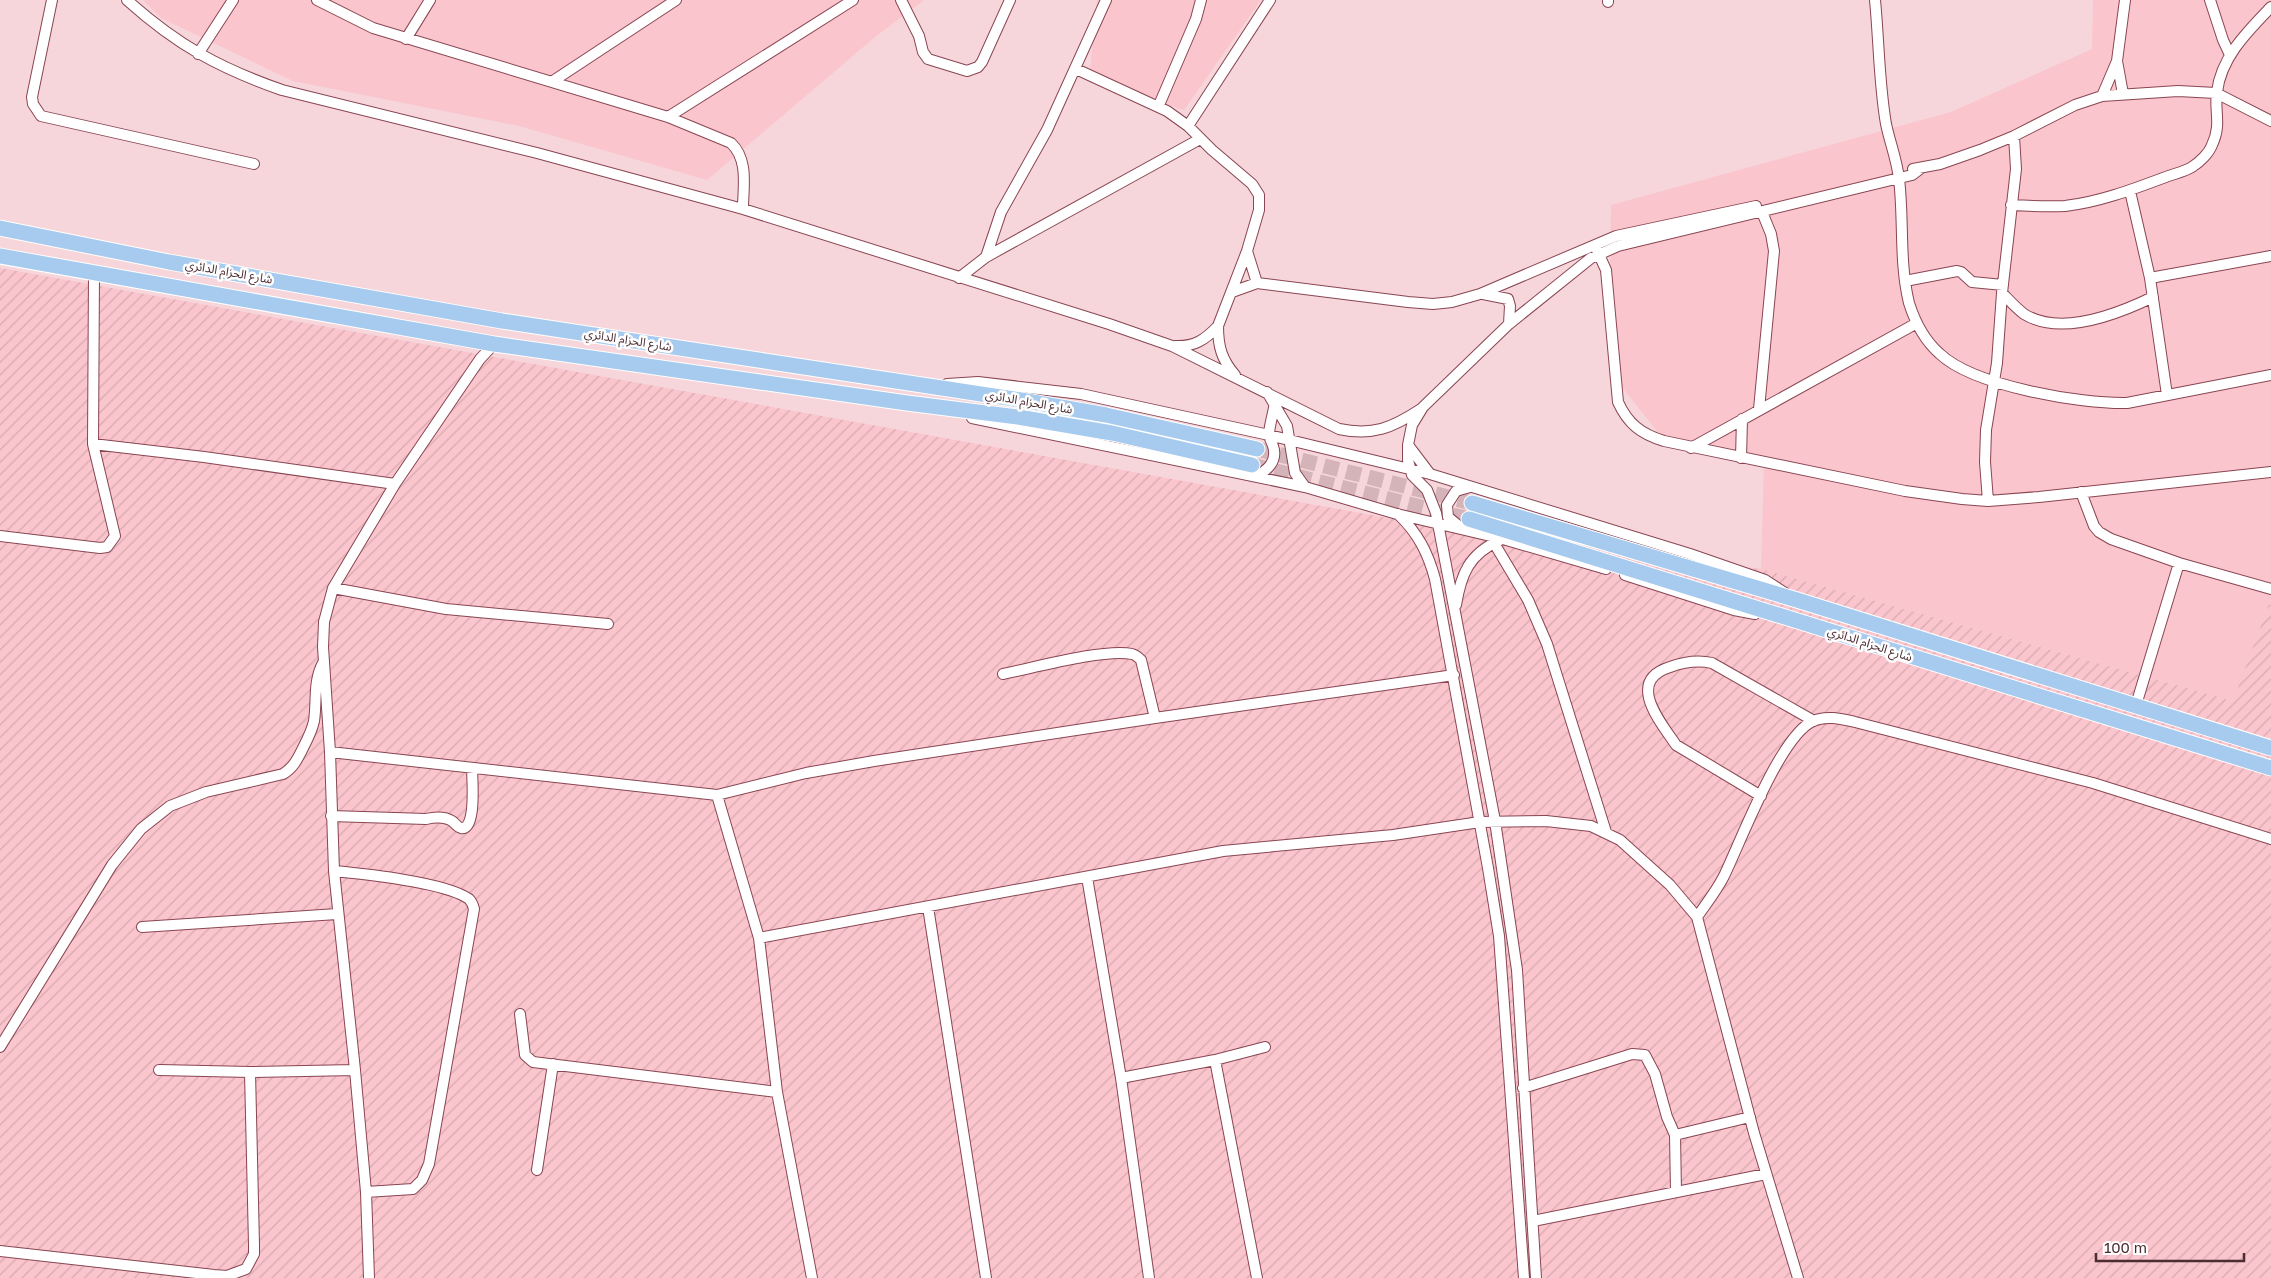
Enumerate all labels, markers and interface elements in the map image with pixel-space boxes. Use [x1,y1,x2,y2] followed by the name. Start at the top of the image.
[184,256,274,289] street label: شارع الحزام الدائري
[583,325,673,357] street label: شارع الحزام الدائري
[984,386,1074,419] street label: شارع الحزام الدائري
[1825,623,1915,667] street label: شارع الحزام الدائري
[2096,1230,2244,1262] scale bar
[2104,1238,2147,1256] text: 100 m

